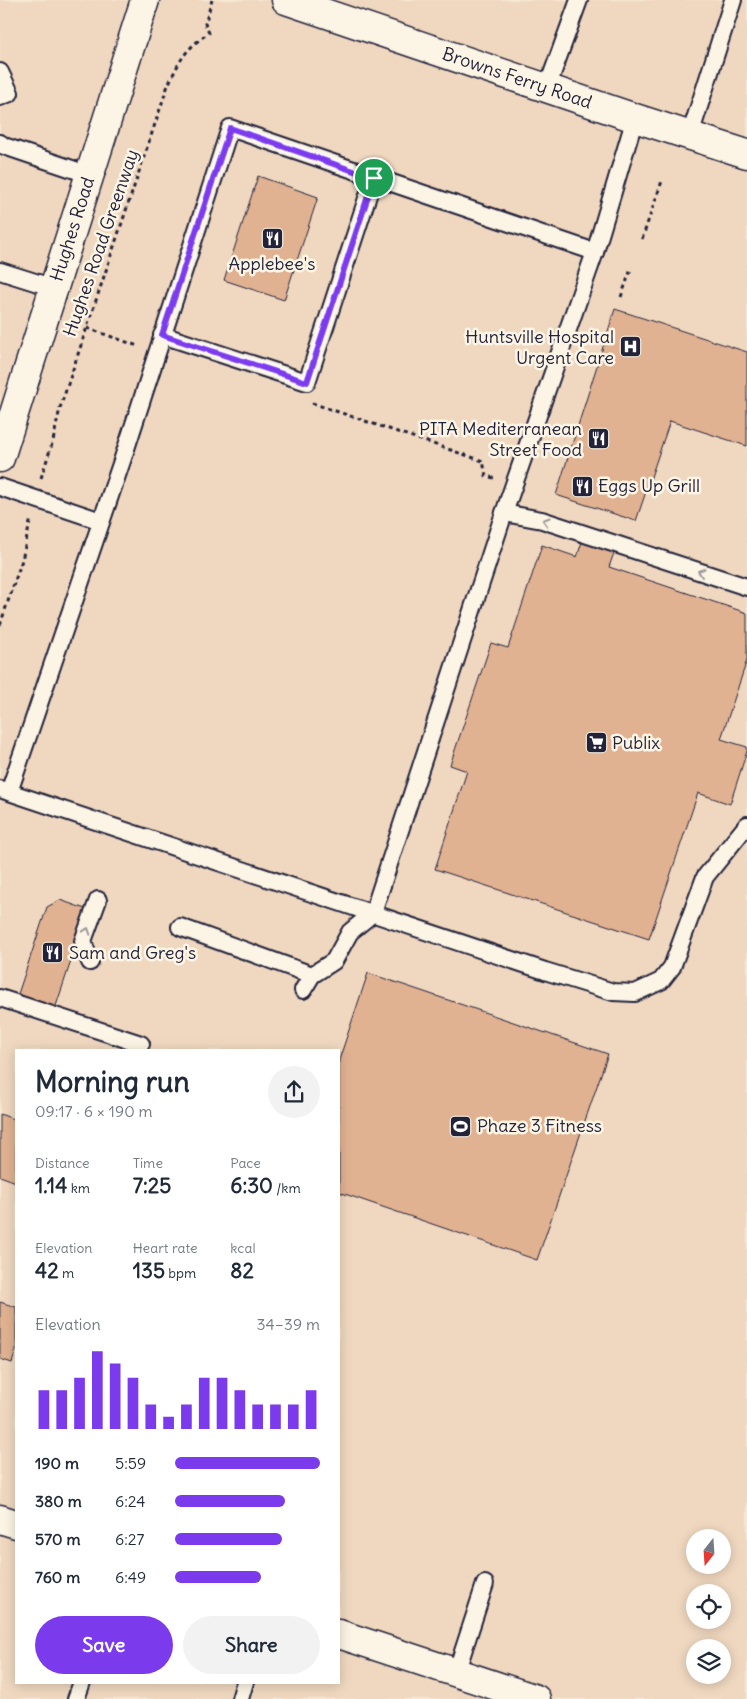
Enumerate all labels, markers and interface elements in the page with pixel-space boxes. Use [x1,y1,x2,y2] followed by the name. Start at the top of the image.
[439,42,596,114] street label: Browns Ferry Road
[58,146,143,339] street label: Hughes Road Greenway
[353,157,395,199] pin
[360,164,388,192] icon: arrive
[45,174,99,284] street label: Hughes Road
[260,227,284,251] restaurant icon: Applebee's
[229,252,315,275] place label: Applebee's
[465,325,614,369] place label: Huntsville Hospital Urgent Care
[618,335,642,359] hospital icon: Huntsville Hospital Urgent Care
[419,417,582,461] place label: PITA Mediterranean Street Food
[586,427,610,451] restaurant icon: PITA Mediterranean Street Food
[570,474,594,498] restaurant icon: Eggs Up Grill
[598,474,700,497] place label: Eggs Up Grill
[543,517,551,527] one-way arrow
[697,568,705,578] one-way arrow
[584,731,608,755] supermarket icon: Publix
[612,731,660,754] place label: Publix
[81,927,91,935] one-way arrow
[41,941,65,965] restaurant icon: Sam and Greg's
[69,941,196,964] place label: Sam and Greg's
[35,1064,190,1100] text: Morning run
[268,1066,320,1118] button: share
[35,1101,153,1121] text: 09:17 · 6 × 190 m
[449,1114,473,1138] sports icon: Phaze 3 Fitness
[477,1114,602,1137] place label: Phaze 3 Fitness
[35,1154,90,1172] text: Distance
[133,1154,163,1172] text: Time
[230,1154,261,1172] text: Pace
[35,1172,67,1199] text: 1.14
[133,1172,171,1199] text: 7:25
[230,1172,273,1199] text: 6:30
[67,1179,90,1197] text: km
[273,1179,301,1197] text: /km
[35,1239,92,1257] text: Elevation
[133,1239,198,1257] text: Heart rate
[230,1239,256,1257] text: kcal
[35,1257,59,1284] text: 42
[133,1257,165,1284] text: 135
[230,1257,254,1284] text: 82
[59,1264,74,1282] text: m
[165,1264,196,1282] text: bpm
[35,1314,101,1334] text: Elevation
[256,1314,320,1334] text: 34–39 m
[35,1453,79,1473] text: 190 m
[115,1453,146,1473] text: 5:59
[35,1491,82,1511] text: 380 m
[115,1491,146,1511] text: 6:24
[35,1529,80,1549] text: 570 m
[115,1529,144,1549] text: 6:27
[686,1529,731,1574] north arrow
[686,1529,731,1684] map controls
[35,1567,80,1587] text: 760 m
[115,1567,146,1587] text: 6:49
[686,1584,731,1629] button: locate
[35,1616,173,1674] button: Save
[183,1616,320,1674] button: Share
[686,1639,731,1684] button: layers

